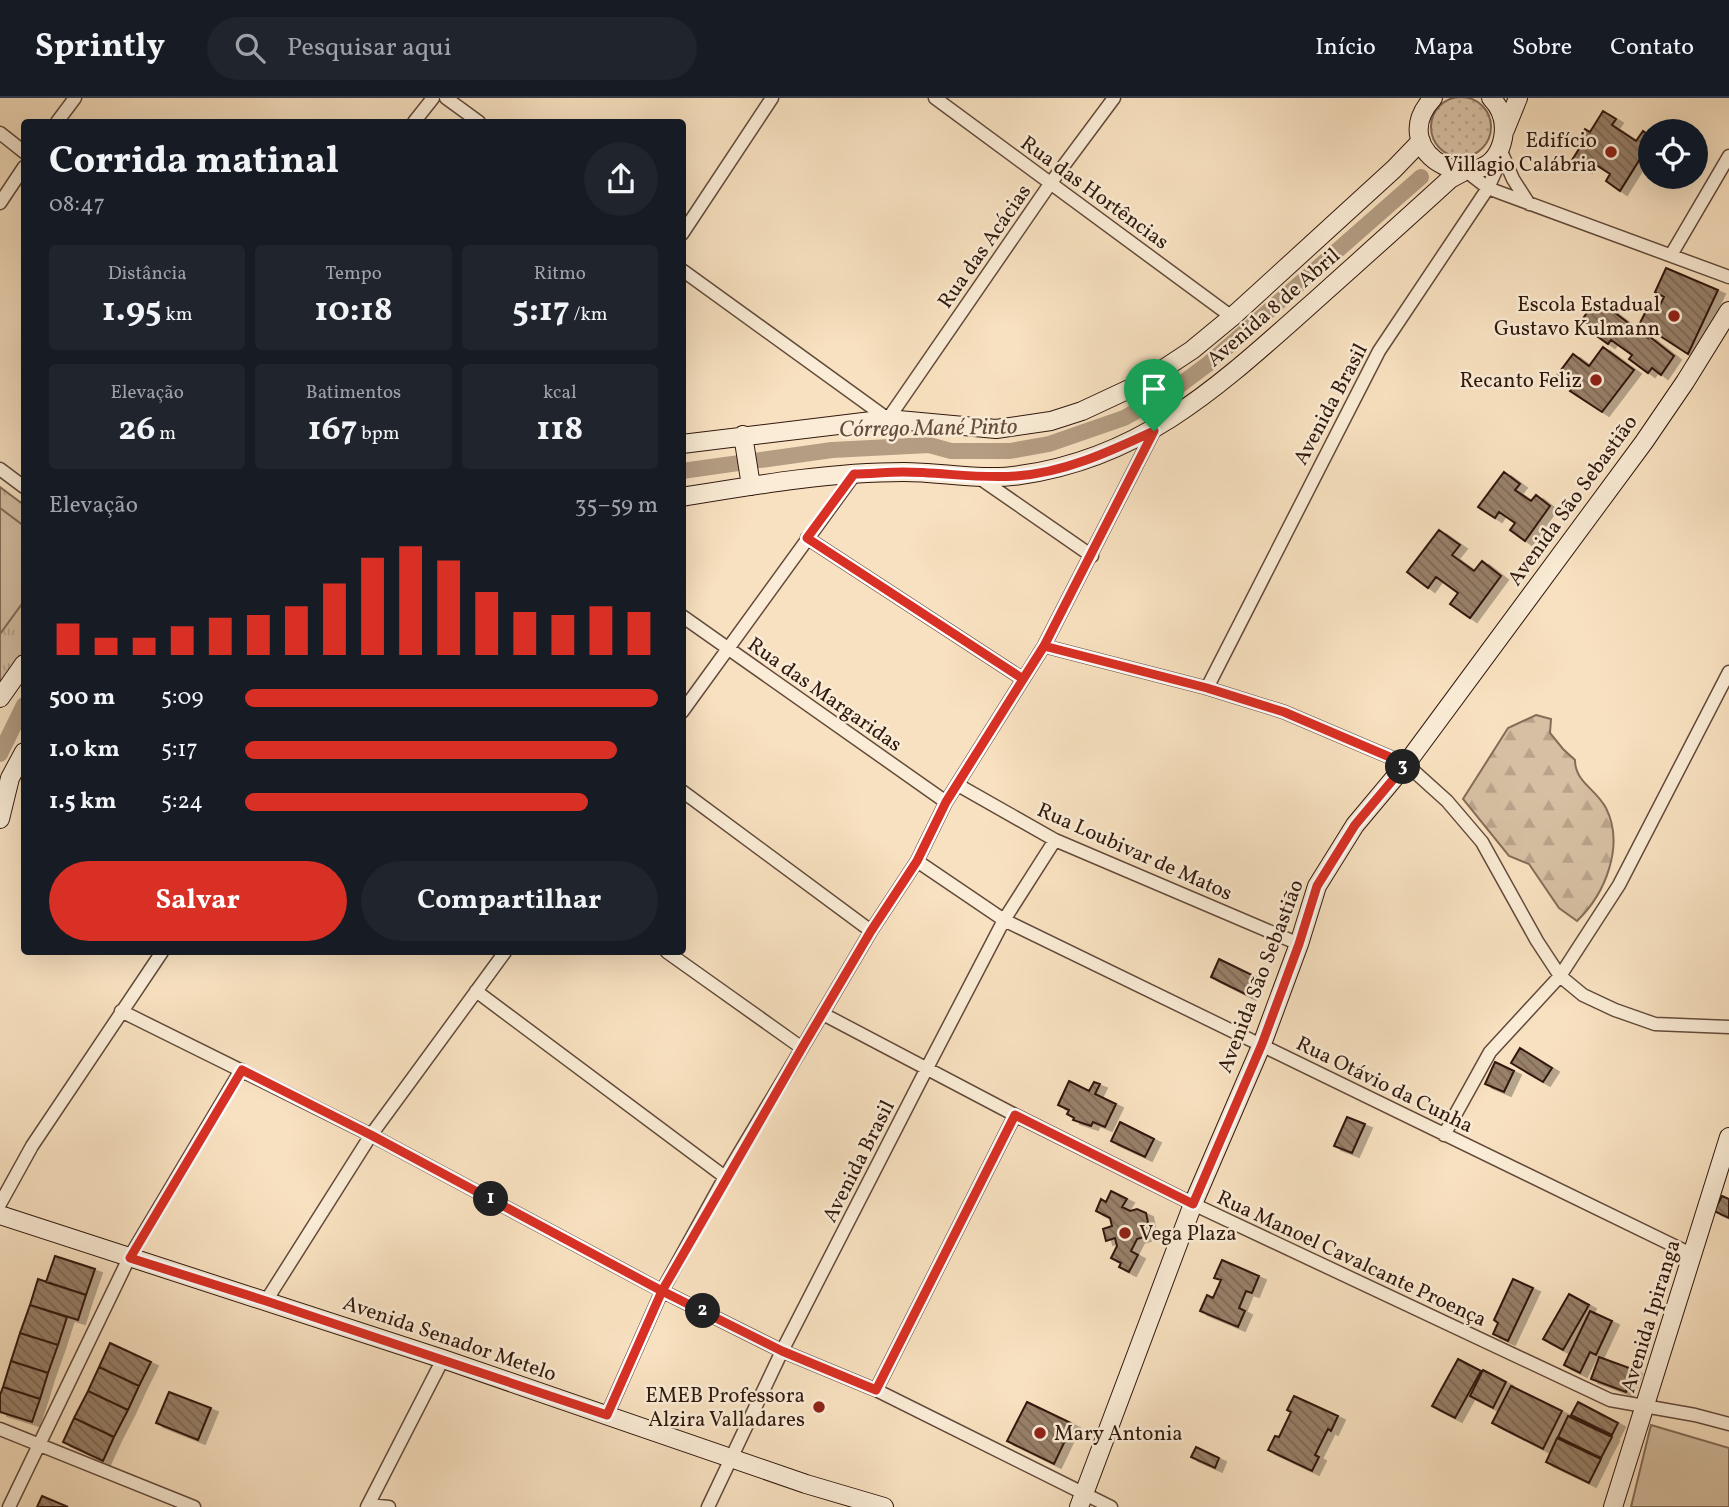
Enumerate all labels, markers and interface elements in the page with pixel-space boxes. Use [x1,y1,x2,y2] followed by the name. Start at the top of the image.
[207,17,697,80] search box
[35,25,165,71] text: Sprintly
[231,29,269,67] icon: search
[287,30,452,66] text: Pesquisar aqui
[1315,31,1376,65] text: Início
[1414,31,1474,65] text: Mapa
[1512,31,1572,65] text: Sobre
[1610,31,1694,65] text: Contato
[1638,119,1708,189] map controls
[1638,119,1708,189] button: locate
[1444,127,1597,180] place label: Edifício Villagio Calábria
[1014,129,1174,257] street label: Rua das Hortências
[49,136,339,189] text: Corrida matinal
[584,142,658,216] button: share
[1603,144,1619,160] marker: Edifício Villagio Calábria
[932,179,1039,315] street label: Rua das Acácias
[49,189,105,221] text: 08:47
[1201,242,1347,374] street label: Avenida 8 de Abril
[108,261,187,287] text: Distância
[325,261,382,287] text: Tempo
[534,261,586,287] text: Ritmo
[102,287,162,335] text: 1.95
[314,287,393,335] text: 10:18
[512,287,570,335] text: 5:17
[1494,291,1660,344] place label: Escola Estadual Gustavo Kulmann
[162,302,193,328] text: km
[570,302,608,328] text: /km
[1666,308,1682,324] marker: Escola Estadual Gustavo Kulmann
[1287,339,1376,471] street label: Avenida Brasil
[1124,359,1184,431] pin
[1459,367,1582,396] place label: Recanto Feliz
[1135,370,1173,408] icon: arrive
[1588,372,1604,388] marker: Recanto Feliz
[110,380,184,406] text: Elevação
[306,380,401,406] text: Batimentos
[543,380,577,406] text: kcal
[118,406,156,454] text: 26
[308,406,358,454] text: 167
[536,406,583,454] text: 118
[1501,409,1645,592] street label: Avenida São Sebastião
[839,411,1018,447] water label: Córrego Mané Pinto
[156,421,176,447] text: m
[358,421,399,447] text: bpm
[49,490,138,522] text: Elevação
[575,490,658,522] text: 35–59 m
[741,631,907,760] street label: Rua das Margaridas
[49,682,115,714] text: 500 m
[161,682,203,714] text: 5:09
[49,734,120,766] text: 1.0 km
[161,734,198,766] text: 5:17
[1386,750,1420,784] pin: 3
[1398,753,1407,779] text: 3
[49,786,116,818] text: 1.5 km
[161,786,203,818] text: 5:24
[1032,796,1237,909] street label: Rua Loubivar de Matos
[49,861,347,941] button: Salvar
[361,861,658,941] button: Compartilhar
[1211,876,1312,1077] street label: Avenida São Sebastião
[1291,1030,1478,1141] street label: Rua Otávio da Cunha
[816,1096,903,1228] street label: Avenida Brasil
[474,1182,508,1216] pin: 1
[1212,1184,1491,1335] street label: Rua Manoel Cavalcante Proença
[487,1185,494,1211] text: 1
[1139,1220,1237,1249] place label: Vega Plaza
[1117,1225,1133,1241] marker: Vega Plaza
[1614,1236,1688,1396] street label: Avenida Ipiranga
[339,1289,560,1390] street label: Avenida Senador Metelo
[686,1294,720,1328] pin: 2
[698,1297,707,1323] text: 2
[645,1382,805,1435] place label: EMEB Professora Alzira Valladares
[811,1399,827,1415] marker: EMEB Professora Alzira Valladares
[1054,1420,1183,1449] place label: Mary Antonia
[1032,1425,1048,1441] marker: Mary Antonia

